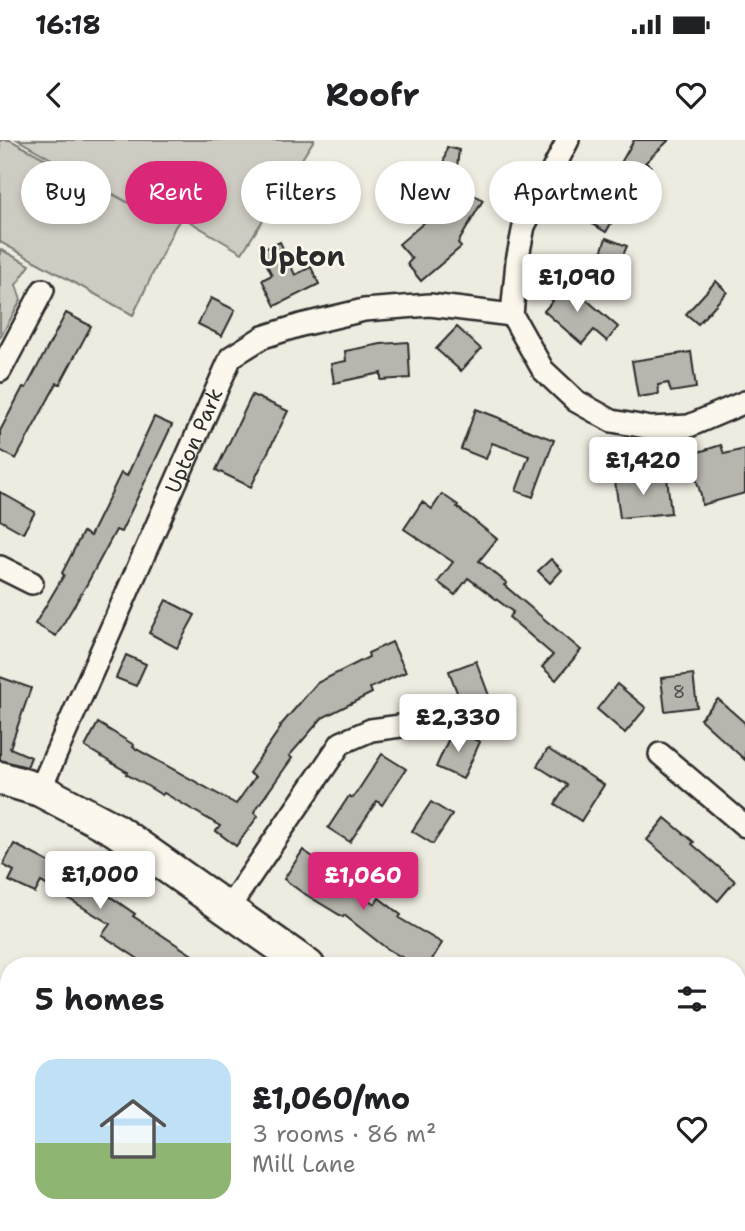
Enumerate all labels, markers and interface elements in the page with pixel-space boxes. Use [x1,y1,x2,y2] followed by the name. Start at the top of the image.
[35,7,101,42] text: 16:18
[325,73,420,116] text: Roofr
[35,76,73,114] icon: back
[672,76,710,114] icon: heart
[21,161,111,224] chip: Buy
[125,161,227,224] chip: Rent
[241,161,361,224] chip: Filters
[375,161,475,224] chip: New
[489,161,662,224] chip: Apartment
[259,237,345,275] district label: Upton
[520,254,634,314] pin: £1,090
[538,262,616,292] text: £1,090
[159,384,230,497] street label: Upton Park
[586,438,700,497] pin: £1,420
[605,445,681,475] text: £1,420
[673,680,685,704] house number: 8
[401,694,515,754] pin: £2,330
[415,702,501,732] text: £2,330
[43,852,157,911] pin: £1,000
[306,852,420,912] pin: £1,060
[61,859,139,889] text: £1,000
[324,860,402,890] text: £1,060
[35,979,165,1020] text: 5 homes
[673,980,711,1018] icon: filters
[252,1078,410,1119] text: £1,060/mo
[91,1087,175,1171] icon: home
[673,1110,711,1148] icon: heart
[252,1119,437,1149] text: 3 rooms · 86 m²
[252,1149,356,1179] text: Mill Lane

